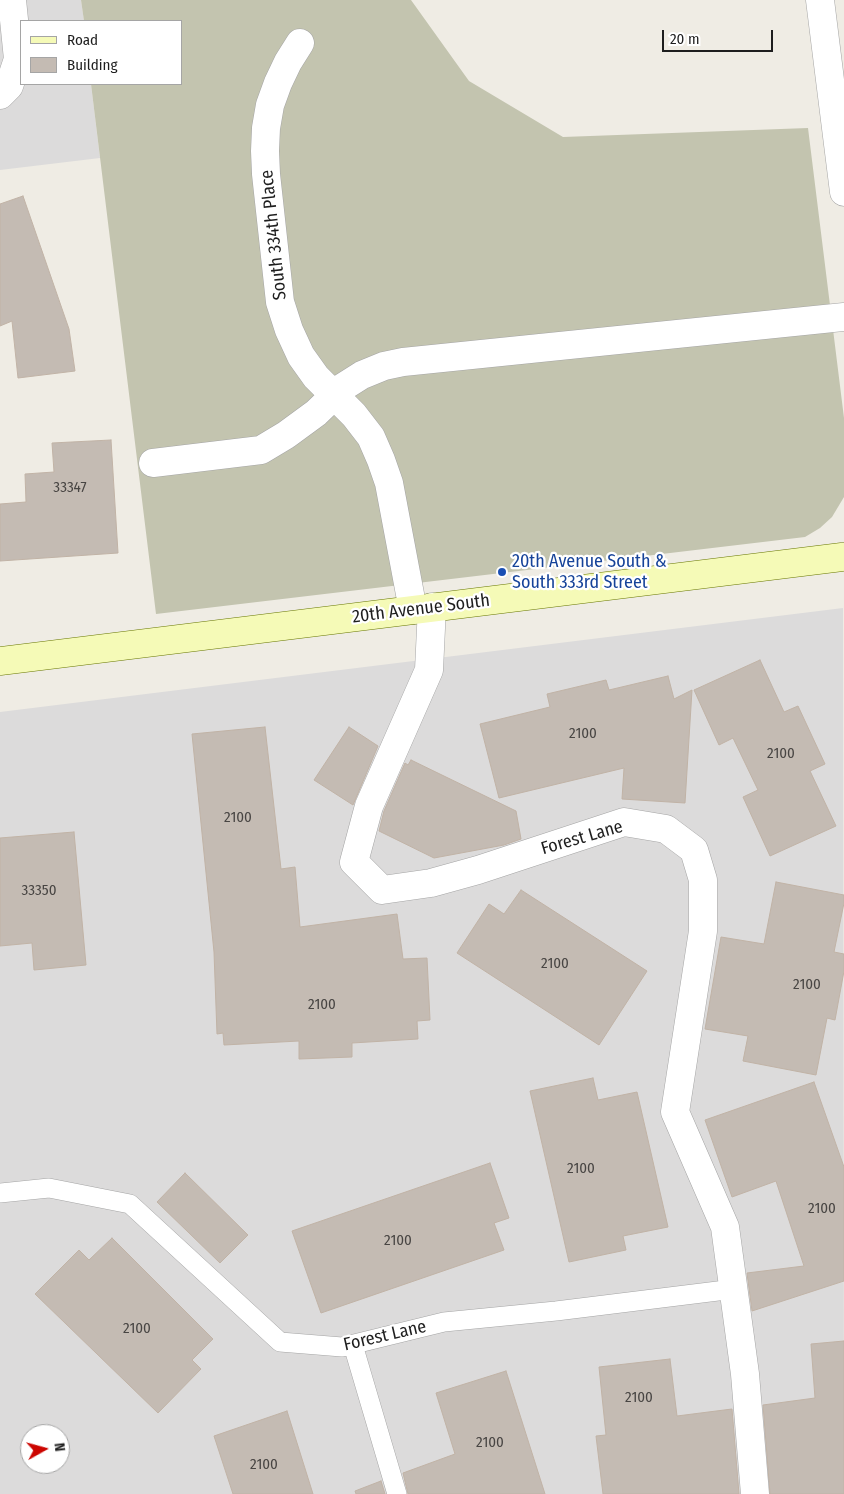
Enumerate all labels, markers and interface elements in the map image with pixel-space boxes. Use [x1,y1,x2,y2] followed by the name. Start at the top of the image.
[20,20,182,85] legend
[664,20,775,52] scale bar
[670,30,700,48] text: 20 m
[67,31,98,49] text: Road
[67,56,118,74] text: Building
[256,169,292,301] street label: South 334th Place
[53,479,87,497] house number: 33347
[512,551,667,594] place label: 20th Avenue South & South 333rd Street
[496,566,508,578] marker: 20th Avenue South & South 333rd Street
[351,590,491,628] street label: 20th Avenue South
[569,725,597,743] house number: 2100
[767,745,795,763] house number: 2100
[224,809,252,827] house number: 2100
[539,816,625,860] street label: Forest Lane
[22,882,56,900] house number: 33350
[541,955,569,973] house number: 2100
[793,976,821,994] house number: 2100
[308,996,336,1014] house number: 2100
[567,1160,595,1178] house number: 2100
[808,1200,836,1218] house number: 2100
[384,1232,412,1250] house number: 2100
[342,1316,428,1356] street label: Forest Lane
[123,1320,151,1338] house number: 2100
[625,1389,653,1407] house number: 2100
[20,1424,70,1474] north arrow
[476,1434,504,1452] house number: 2100
[50,1442,68,1452] text: N
[250,1456,278,1474] house number: 2100

